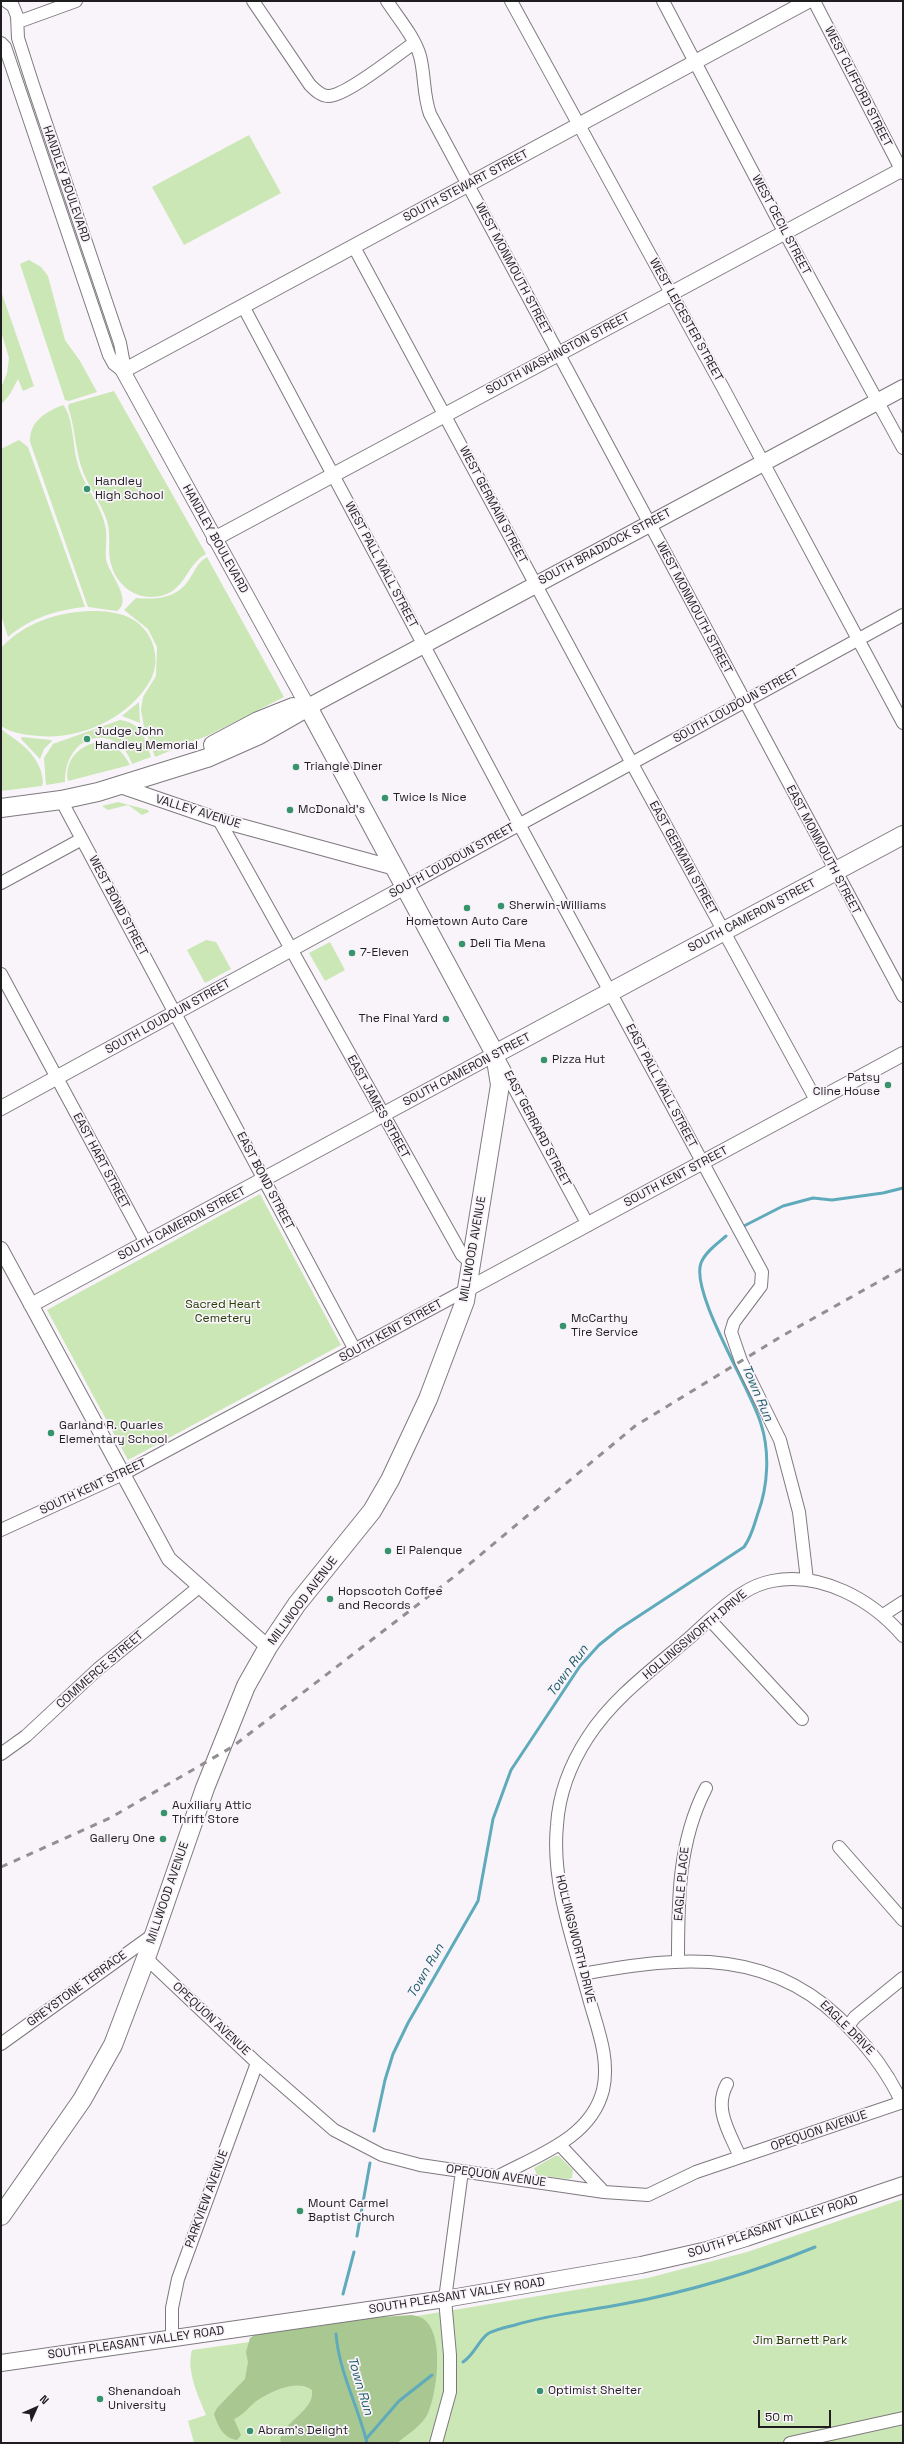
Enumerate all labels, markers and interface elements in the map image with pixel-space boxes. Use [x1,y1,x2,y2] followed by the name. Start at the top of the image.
[821,24,895,150] street label: WEST CLIFFORD STREET
[39,124,93,244] street label: HANDLEY BOULEVARD
[401,147,531,225] street label: SOUTH STEWART STREET
[749,172,813,278] street label: WEST CECIL STREET
[472,201,554,337] street label: WEST MONMOUTH STREET
[646,256,726,384] street label: WEST LEICESTER STREET
[484,310,632,398] street label: SOUTH WASHINGTON STREET
[456,444,530,566] street label: WEST GERMAIN STREET
[95,475,164,503] place label: Handley High School
[179,482,251,596] street label: HANDLEY BOULEVARD
[82,484,92,494] marker: Handley High School
[342,499,420,631] street label: WEST PALL MALL STREET
[536,506,674,588] street label: SOUTH BRADDOCK STREET
[653,540,735,676] street label: WEST MONMOUTH STREET
[671,666,801,746] street label: SOUTH LOUDOUN STREET
[95,725,198,753] place label: Judge John Handley Memorial
[82,734,92,744] marker: Judge John Handley Memorial
[304,760,383,774] place label: Triangle Diner
[291,762,301,772] marker: Triangle Diner
[783,783,863,917] street label: EAST MONMOUTH STREET
[393,791,467,805] place label: Twice Is Nice
[154,792,242,832] street label: VALLEY AVENUE
[380,793,390,803] marker: Twice Is Nice
[646,799,720,917] street label: EAST GERMAIN STREET
[298,803,365,817] place label: McDonald's
[285,805,295,815] marker: McDonald's
[387,821,517,901] street label: SOUTH LOUDOUN STREET
[85,853,151,959] street label: WEST BOND STREET
[686,876,818,956] street label: SOUTH CAMERON STREET
[509,899,606,913] place label: Sherwin-Williams
[496,901,506,911] marker: Sherwin-Williams
[462,903,472,913] marker: Hometown Auto Care
[406,915,528,929] place label: Hometown Auto Care
[470,937,546,951] place label: Deli Tia Mena
[457,939,467,949] marker: Deli Tia Mena
[360,946,409,960] place label: 7-Eleven
[347,948,357,958] marker: 7-Eleven
[103,977,233,1057] street label: SOUTH LOUDOUN STREET
[358,1012,438,1026] place label: The Final Yard
[441,1014,451,1024] marker: The Final Yard
[622,1022,700,1150] street label: EAST PALL MALL STREET
[401,1030,533,1110] street label: SOUTH CAMERON STREET
[344,1053,412,1161] street label: EAST JAMES STREET
[552,1053,605,1067] place label: Pizza Hut
[539,1055,549,1065] marker: Pizza Hut
[500,1068,574,1190] street label: EAST GERRARD STREET
[813,1071,880,1099] place label: Patsy Cline House
[883,1080,893,1090] marker: Patsy Cline House
[70,1111,132,1211] street label: EAST HART STREET
[233,1130,297,1232] street label: EAST BOND STREET
[622,1143,730,1211] street label: SOUTH KENT STREET
[116,1184,248,1264] street label: SOUTH CAMERON STREET
[457,1195,489,1303] street label: MILLWOOD AVENUE
[337,1297,445,1365] street label: SOUTH KENT STREET
[185,1298,261,1326] park label: Sacred Heart Cemetery
[571,1312,638,1340] place label: McCarthy Tire Service
[558,1321,568,1331] marker: McCarthy Tire Service
[738,1362,776,1424] water label: Town Run
[59,1419,167,1447] place label: Garland R. Quarles Elementary School
[46,1428,56,1438] marker: Garland R. Quarles Elementary School
[37,1456,149,1518] street label: SOUTH KENT STREET
[396,1544,462,1558] place label: El Palenque
[383,1546,393,1556] marker: El Palenque
[265,1554,341,1648] street label: MILLWOOD AVENUE
[338,1585,443,1613] place label: Hopscotch Coffee and Records
[640,1587,750,1683] street label: HOLLINGSWORTH DRIVE
[325,1594,335,1604] marker: Hopscotch Coffee and Records
[54,1628,146,1712] street label: COMMERCE STREET
[544,1642,592,1700] water label: Town Run
[172,1799,252,1827] place label: Auxiliary Attic Thrift Store
[159,1808,169,1818] marker: Auxiliary Attic Thrift Store
[90,1832,155,1846] place label: Gallery One
[158,1834,168,1844] marker: Gallery One
[144,1840,192,1946] street label: MILLWOOD AVENUE
[672,1846,692,1922] street label: EAGLE PLACE
[552,1873,598,2005] street label: HOLLINGSWORTH DRIVE
[404,1941,448,2001] water label: Town Run
[24,1948,130,2030] street label: GREYSTONE TERRACE
[169,1979,253,2059] street label: OPEQUON AVENUE
[817,1998,877,2058] street label: EAGLE DRIVE
[769,2108,869,2154] street label: OPEQUON AVENUE
[183,2148,231,2250] street label: PARKVIEW AVENUE
[445,2162,547,2190] street label: OPEQUON AVENUE
[686,2193,860,2261] street label: SOUTH PLEASANT VALLEY ROAD
[308,2197,395,2225] place label: Mount Carmel Baptist Church
[295,2206,305,2216] marker: Mount Carmel Baptist Church
[368,2275,546,2317] street label: SOUTH PLEASANT VALLEY ROAD
[47,2323,225,2363] street label: SOUTH PLEASANT VALLEY ROAD
[753,2334,847,2348] park label: Jim Barnett Park
[344,2355,376,2417] water label: Town Run
[548,2384,642,2398] place label: Optimist Shelter
[108,2385,181,2413] place label: Shenandoah University
[535,2386,545,2396] marker: Optimist Shelter
[16,2388,56,2428] north arrow
[37,2392,52,2407] text: N
[95,2394,105,2404] marker: Shenandoah University
[760,2402,833,2428] scale bar
[765,2409,793,2425] text: 50 m
[258,2424,348,2438] place label: Abram's Delight
[245,2426,255,2436] marker: Abram's Delight

